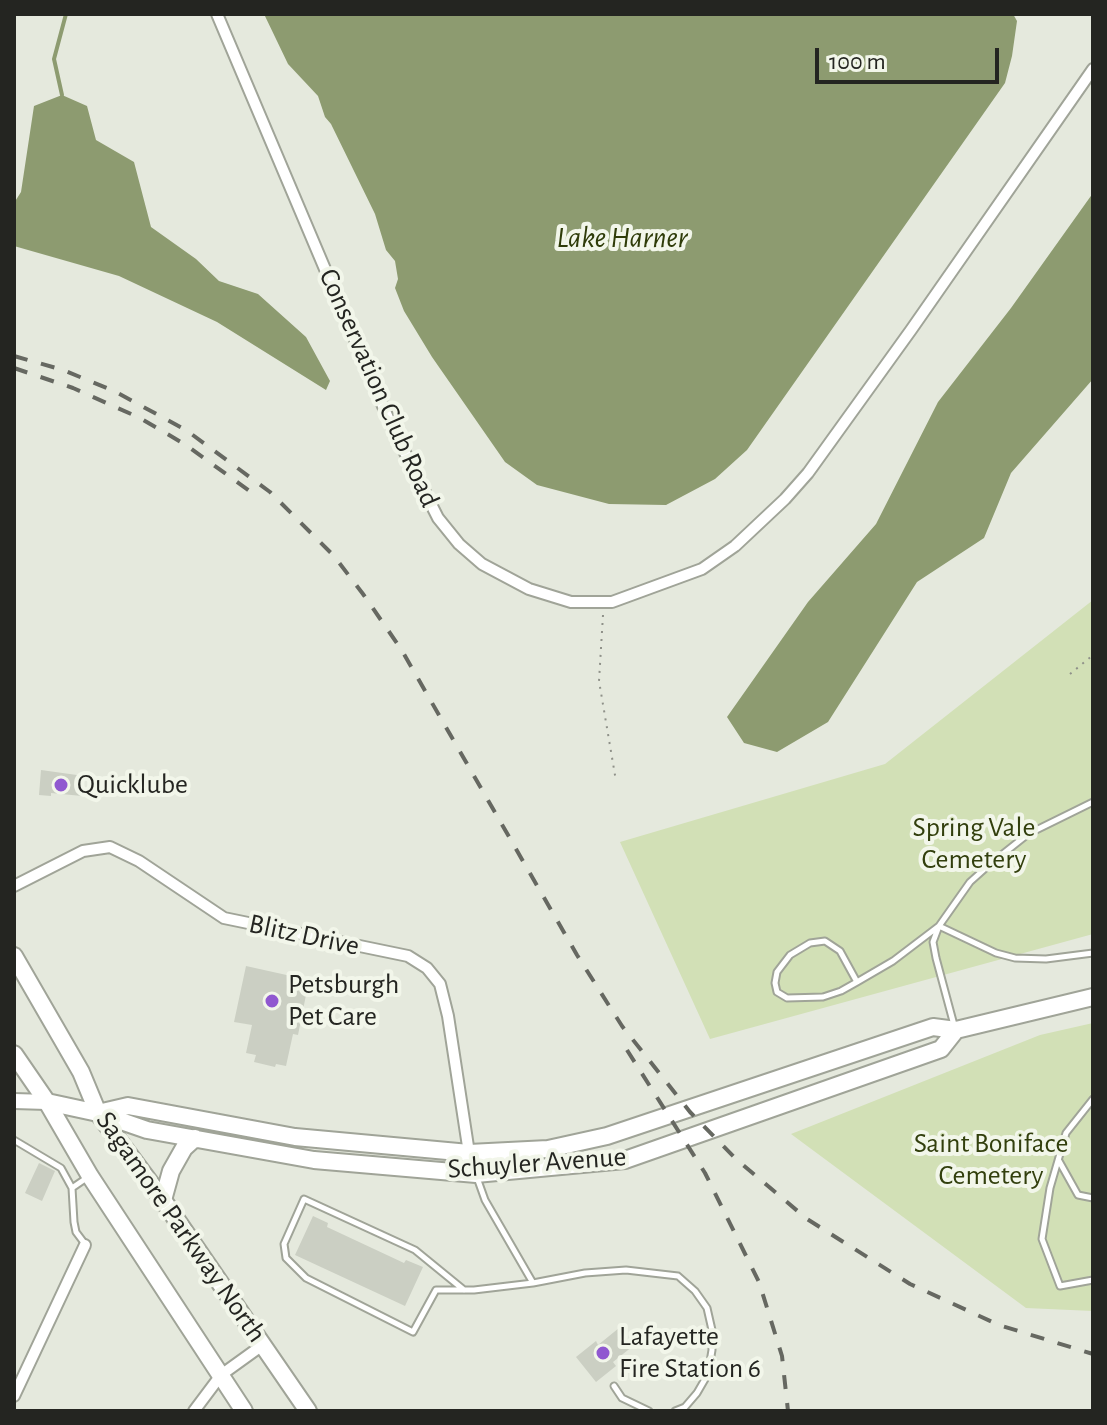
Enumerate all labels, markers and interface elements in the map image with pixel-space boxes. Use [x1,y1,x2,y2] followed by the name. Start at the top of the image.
[819,32,1003,82] scale bar
[829,50,886,74] text: 100 m
[556,220,688,256] water label: Lake Harner
[311,264,447,512] street label: Conservation Club Road
[77,768,188,802] place label: Quicklube
[52,776,70,794] marker: Quicklube
[913,811,1035,877] park label: Spring Vale Cemetery
[246,907,362,963] street label: Blitz Drive
[288,968,399,1034] place label: Petsburgh Pet Care
[263,992,281,1010] marker: Petsburgh Pet Care
[89,1105,273,1349] street label: Sagamore Parkway North
[914,1127,1068,1193] park label: Saint Boniface Cemetery
[447,1140,627,1186] street label: Schuyler Avenue
[619,1320,761,1386] place label: Lafayette Fire Station 6
[594,1344,612,1362] marker: Lafayette Fire Station 6

